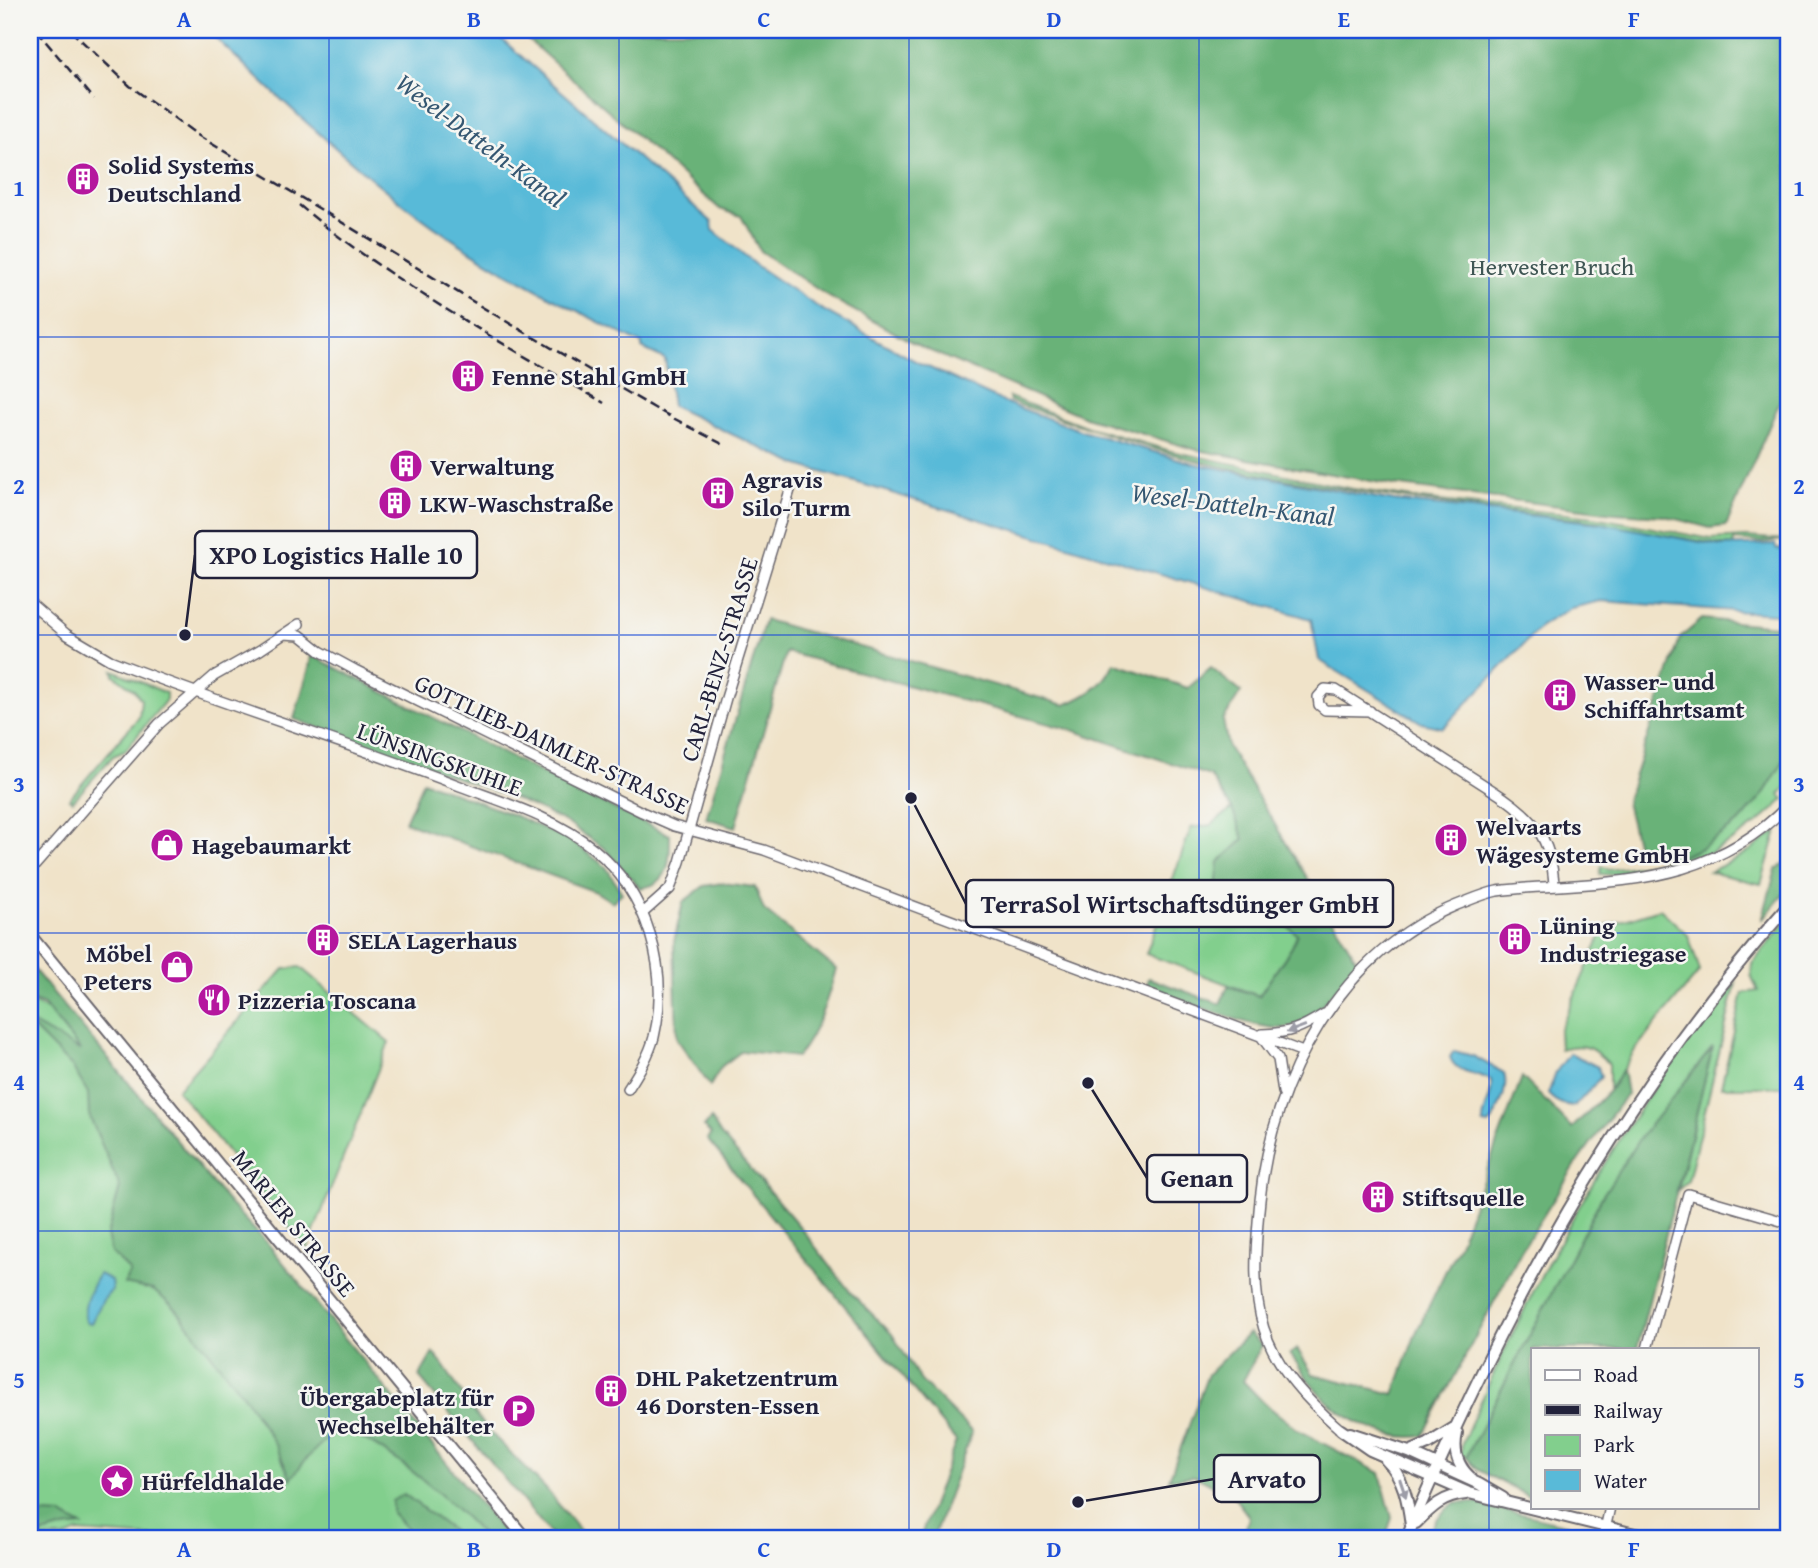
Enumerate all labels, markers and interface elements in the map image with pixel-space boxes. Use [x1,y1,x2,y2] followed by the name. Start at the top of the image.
[177,2,192,35] text: A
[467,2,481,35] text: B
[757,2,771,35] text: C
[1047,2,1062,35] text: D
[1338,2,1350,35] text: E
[1628,2,1640,35] text: F
[388,63,574,217] water label: Wesel-Datteln-Kanal
[108,148,254,211] place label: Solid Systems Deutschland
[64,160,102,198] building icon: Solid Systems Deutschland
[13,171,25,204] text: 1
[1793,171,1805,204] text: 1
[1470,249,1635,284] park label: Hervester Bruch
[449,357,487,395] building icon: Fenne Stahl GmbH
[492,359,686,394] place label: Fenne Stahl GmbH
[387,447,425,485] building icon: Verwaltung
[430,449,554,484] place label: Verwaltung
[742,462,851,525] place label: Agravis Silo-Turm
[13,469,25,502] text: 2
[1793,469,1805,502] text: 2
[1130,472,1336,536] water label: Wesel-Datteln-Kanal
[699,474,737,512] building icon: Agravis Silo-Turm
[376,484,414,522] building icon: LKW-Waschstraße
[420,486,614,521] place label: LKW-Waschstraße
[195,531,477,578] callout: XPO Logistics Halle 10
[209,535,463,574] text: XPO Logistics Halle 10
[671,552,767,766] street label: CARL-BENZ-STRASSE
[1584,664,1745,727] place label: Wasser- und Schiffahrtsamt
[409,665,695,823] street label: GOTTLIEB-DAIMLER-STRASSE
[1541,676,1579,714] building icon: Wasser- und Schiffahrtsamt
[352,713,528,805] street label: LÜNSINGSKUHLE
[13,767,25,800] text: 3
[1793,767,1805,800] text: 3
[1476,809,1689,872] place label: Welvaarts Wägesysteme GmbH
[1432,821,1470,859] building icon: Welvaarts Wägesysteme GmbH
[148,826,186,864] shop icon: Hagebaumarkt
[192,828,351,863] place label: Hagebaumarkt
[966,880,1393,927] callout: TerraSol Wirtschaftsdünger GmbH
[981,884,1379,923] text: TerraSol Wirtschaftsdünger GmbH
[1540,908,1687,971] place label: Lüning Industriegase
[1496,920,1534,958] building icon: Lüning Industriegase
[304,921,342,959] building icon: SELA Lagerhaus
[348,923,517,958] place label: SELA Lagerhaus
[84,936,153,999] place label: Möbel Peters
[158,948,196,986] shop icon: Möbel Peters
[195,981,233,1019] restaurant icon: Pizzeria Toscana
[238,983,417,1018] place label: Pizzeria Toscana
[1285,1024,1306,1035] one-way arrow
[13,1065,25,1098] text: 4
[1793,1065,1805,1098] text: 4
[224,1142,364,1304] street label: MARLER STRASSE
[1147,1155,1247,1202] callout: Genan
[1161,1158,1234,1197] text: Genan
[1359,1178,1397,1216] building icon: Stiftsquelle
[1402,1180,1525,1215] place label: Stiftsquelle
[1531,1348,1758,1508] legend
[1594,1359,1639,1390] text: Road
[636,1360,839,1423] place label: DHL Paketzentrum 46 Dorsten-Essen
[13,1363,25,1396] text: 5
[1793,1363,1805,1396] text: 5
[592,1372,630,1410] building icon: DHL Paketzentrum 46 Dorsten-Essen
[300,1380,494,1443] place label: Übergabeplatz für Wechselbehälter
[500,1392,538,1430] parking icon: Übergabeplatz für Wechselbehälter
[1594,1395,1663,1426] text: Railway
[1594,1429,1635,1460] text: Park
[1214,1455,1320,1502] callout: Arvato
[1228,1459,1306,1498] text: Arvato
[98,1462,136,1500] place icon: Hürfeldhalde
[142,1464,285,1499] place label: Hürfeldhalde
[1594,1465,1647,1496] text: Water
[1398,1478,1409,1499] one-way arrow
[177,1532,192,1565] text: A
[467,1532,481,1565] text: B
[757,1532,771,1565] text: C
[1047,1532,1062,1565] text: D
[1338,1532,1350,1565] text: E
[1628,1532,1640,1565] text: F

